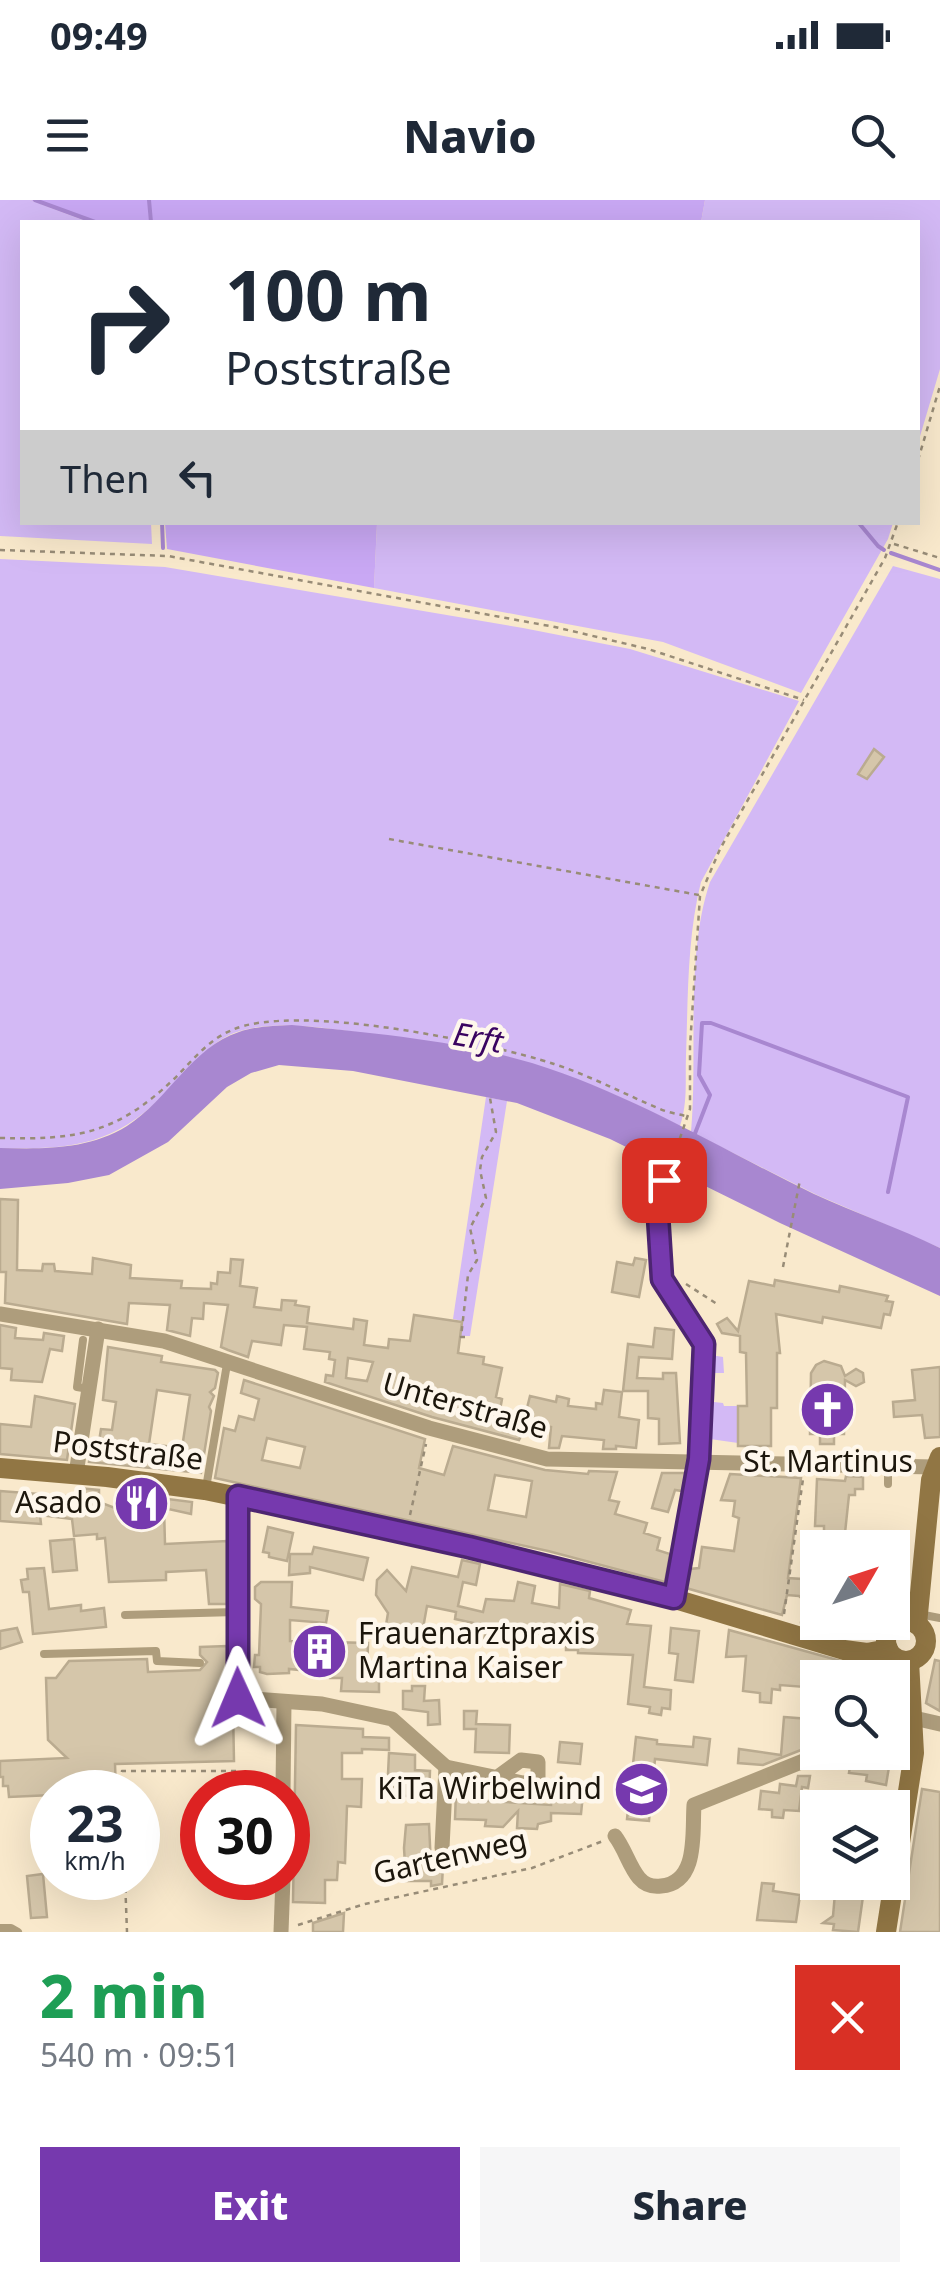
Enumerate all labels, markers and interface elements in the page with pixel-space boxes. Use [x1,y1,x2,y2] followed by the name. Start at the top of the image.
[50,9,148,61] text: 09:49
[403,105,537,166] text: Navio
[40,108,95,163] icon: menu
[845,108,900,163] icon: search
[225,246,432,342] text: 100 m
[60,260,190,390] icon: right
[225,337,452,398] text: Poststraße
[170,450,225,505] icon: left
[60,452,150,504] text: Then
[450,1011,508,1062] water label: Erft
[622,1138,707,1223] pin
[637,1153,692,1208] icon: arrive
[378,1361,553,1448] street label: Unterstraße
[798,1380,858,1440] church icon: St. Martinus
[51,1420,206,1479] street label: Poststraße
[743,1440,913,1481] place label: St. Martinus
[111,1473,171,1533] restaurant icon: Asado
[15,1481,102,1522] place label: Asado
[800,1530,910,1640] north arrow
[800,1530,910,1900] map controls
[358,1612,595,1687] place label: Frauenarztpraxis Martina Kaiser
[289,1621,349,1681] building icon: Frauenarztpraxis Martina Kaiser
[186,1646,290,1750] position arrow
[800,1660,910,1770] button: search
[611,1759,671,1819] school or university icon: KiTa Wirbelwind
[377,1767,602,1808] place label: KiTa Wirbelwind
[180,1770,310,1900] speed limit sign: 30
[66,1789,124,1857] text: 23
[800,1790,910,1900] button: layers
[369,1818,530,1893] street label: Gartenweg
[64,1843,126,1877] text: km/h
[40,1954,208,2036] text: 2 min
[795,1965,900,2070] button: close
[40,2033,240,2076] text: 540 m · 09:51
[40,2147,460,2262] button: Exit
[480,2147,900,2262] button: Share

